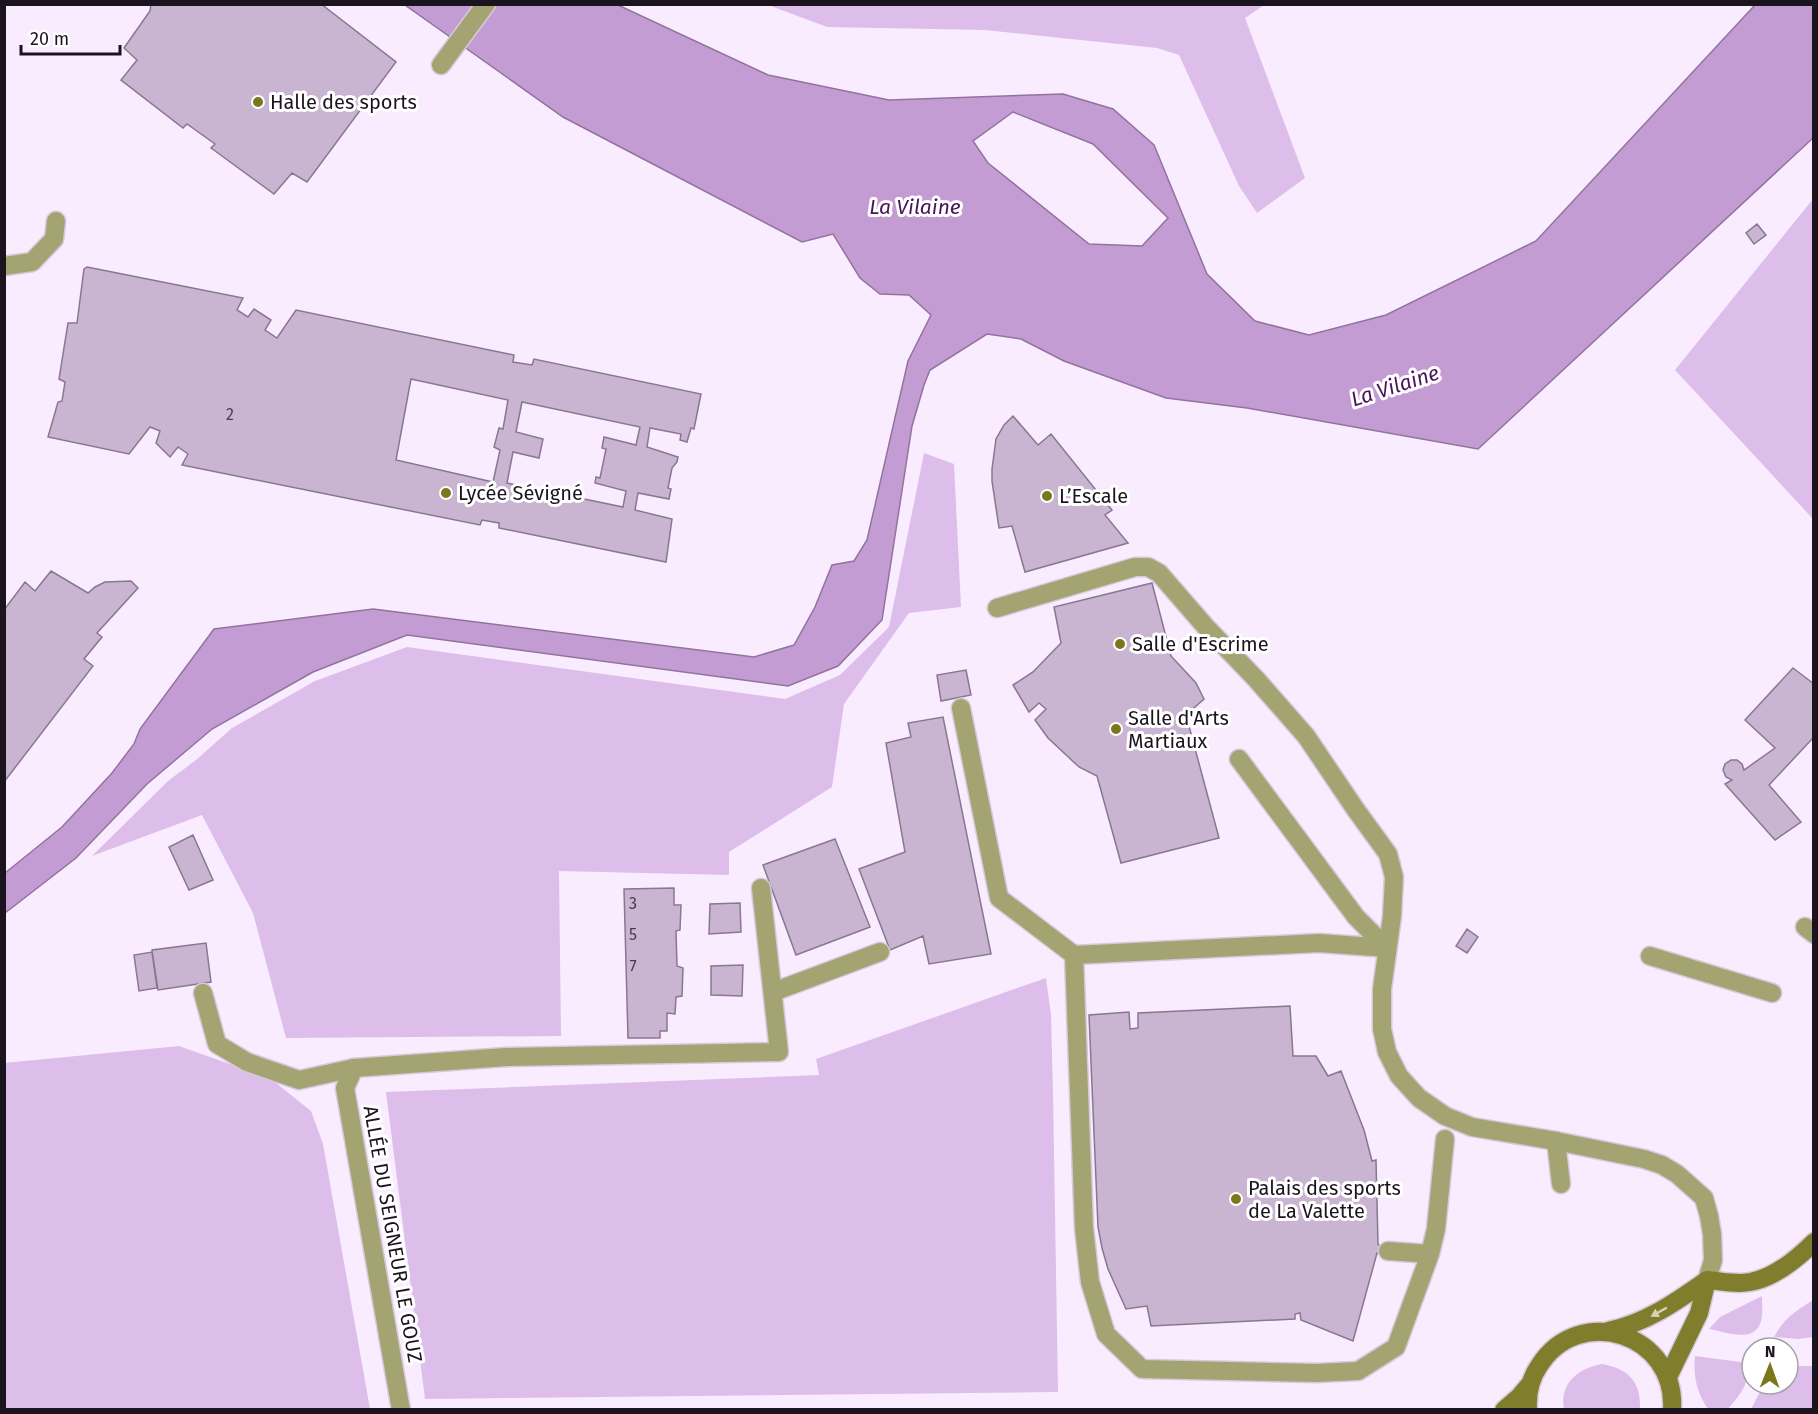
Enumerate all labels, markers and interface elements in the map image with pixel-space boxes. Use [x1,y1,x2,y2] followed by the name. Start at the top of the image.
[21,18,120,56] scale bar
[30,28,69,50] text: 20 m
[270,90,417,114] place label: Halle des sports
[251,95,265,109] marker: Halle des sports
[869,194,961,220] water label: La Vilaine
[1348,359,1443,412] water label: La Vilaine
[226,405,234,424] house number: 2
[458,481,583,505] place label: Lycée Sévigné
[1059,484,1128,508] place label: L’Escale
[439,486,453,500] marker: Lycée Sévigné
[1040,489,1054,503] marker: L’Escale
[1132,632,1269,656] place label: Salle d'Escrime
[1113,637,1127,651] marker: Salle d'Escrime
[1128,706,1229,753] place label: Salle d'Arts Martiaux
[1109,722,1123,736] marker: Salle d'Arts Martiaux
[629,894,637,913] house number: 3
[629,925,637,944] house number: 5
[629,957,637,976] house number: 7
[359,1104,427,1364] street label: ALLÉE DU SEIGNEUR LE GOUZ
[1248,1176,1401,1223] place label: Palais des sports de La Valette
[1229,1192,1243,1206] marker: Palais des sports de La Valette
[1650,1307,1667,1317] one-way arrow
[1740,1336,1800,1396] north arrow
[1765,1342,1776,1361] text: N

